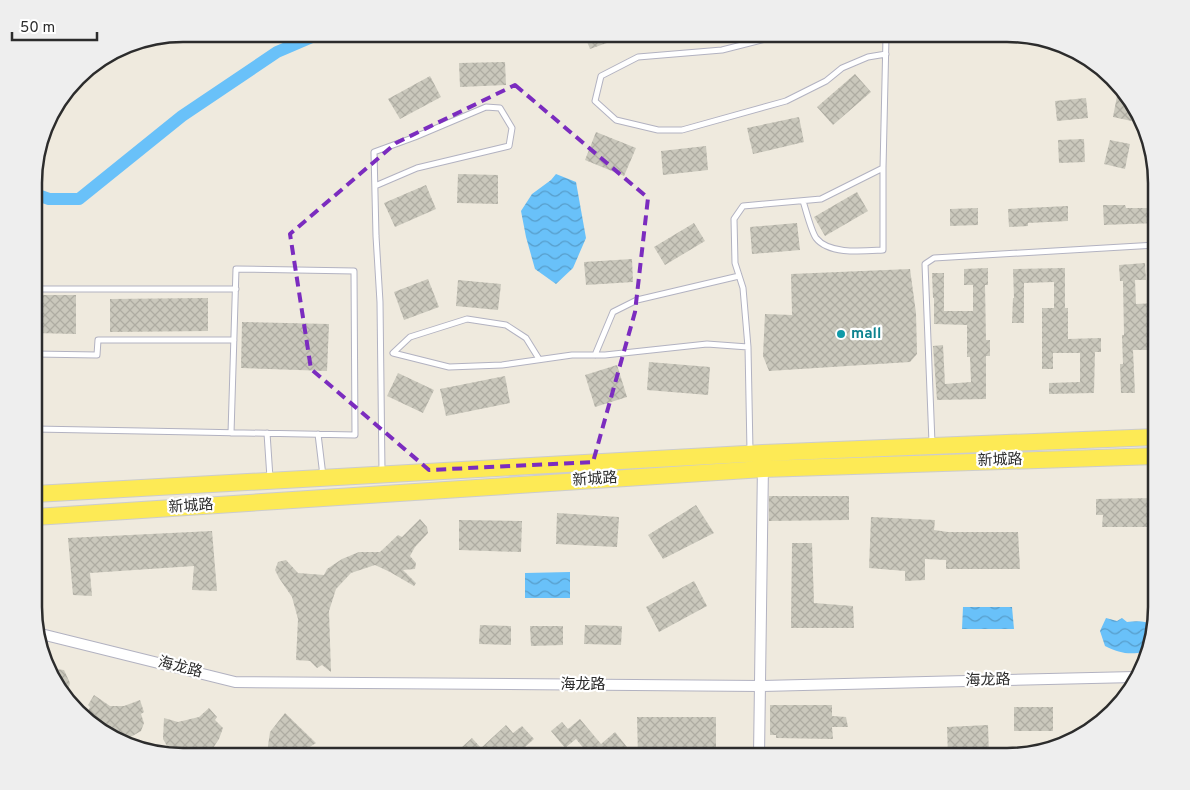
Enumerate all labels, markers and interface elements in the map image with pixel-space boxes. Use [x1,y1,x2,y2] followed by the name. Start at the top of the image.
[12,10,98,42] scale bar
[20,19,55,38] text: 50 m
[851,325,881,344] place label: mall
[835,328,847,340] marker: mall
[977,451,1023,471] street label: 新城路
[572,469,618,491] street label: 新城路
[168,496,214,518] street label: 新城路
[156,652,204,683] street label: 海龙路
[965,670,1011,691] street label: 海龙路
[560,675,606,695] street label: 海龙路

